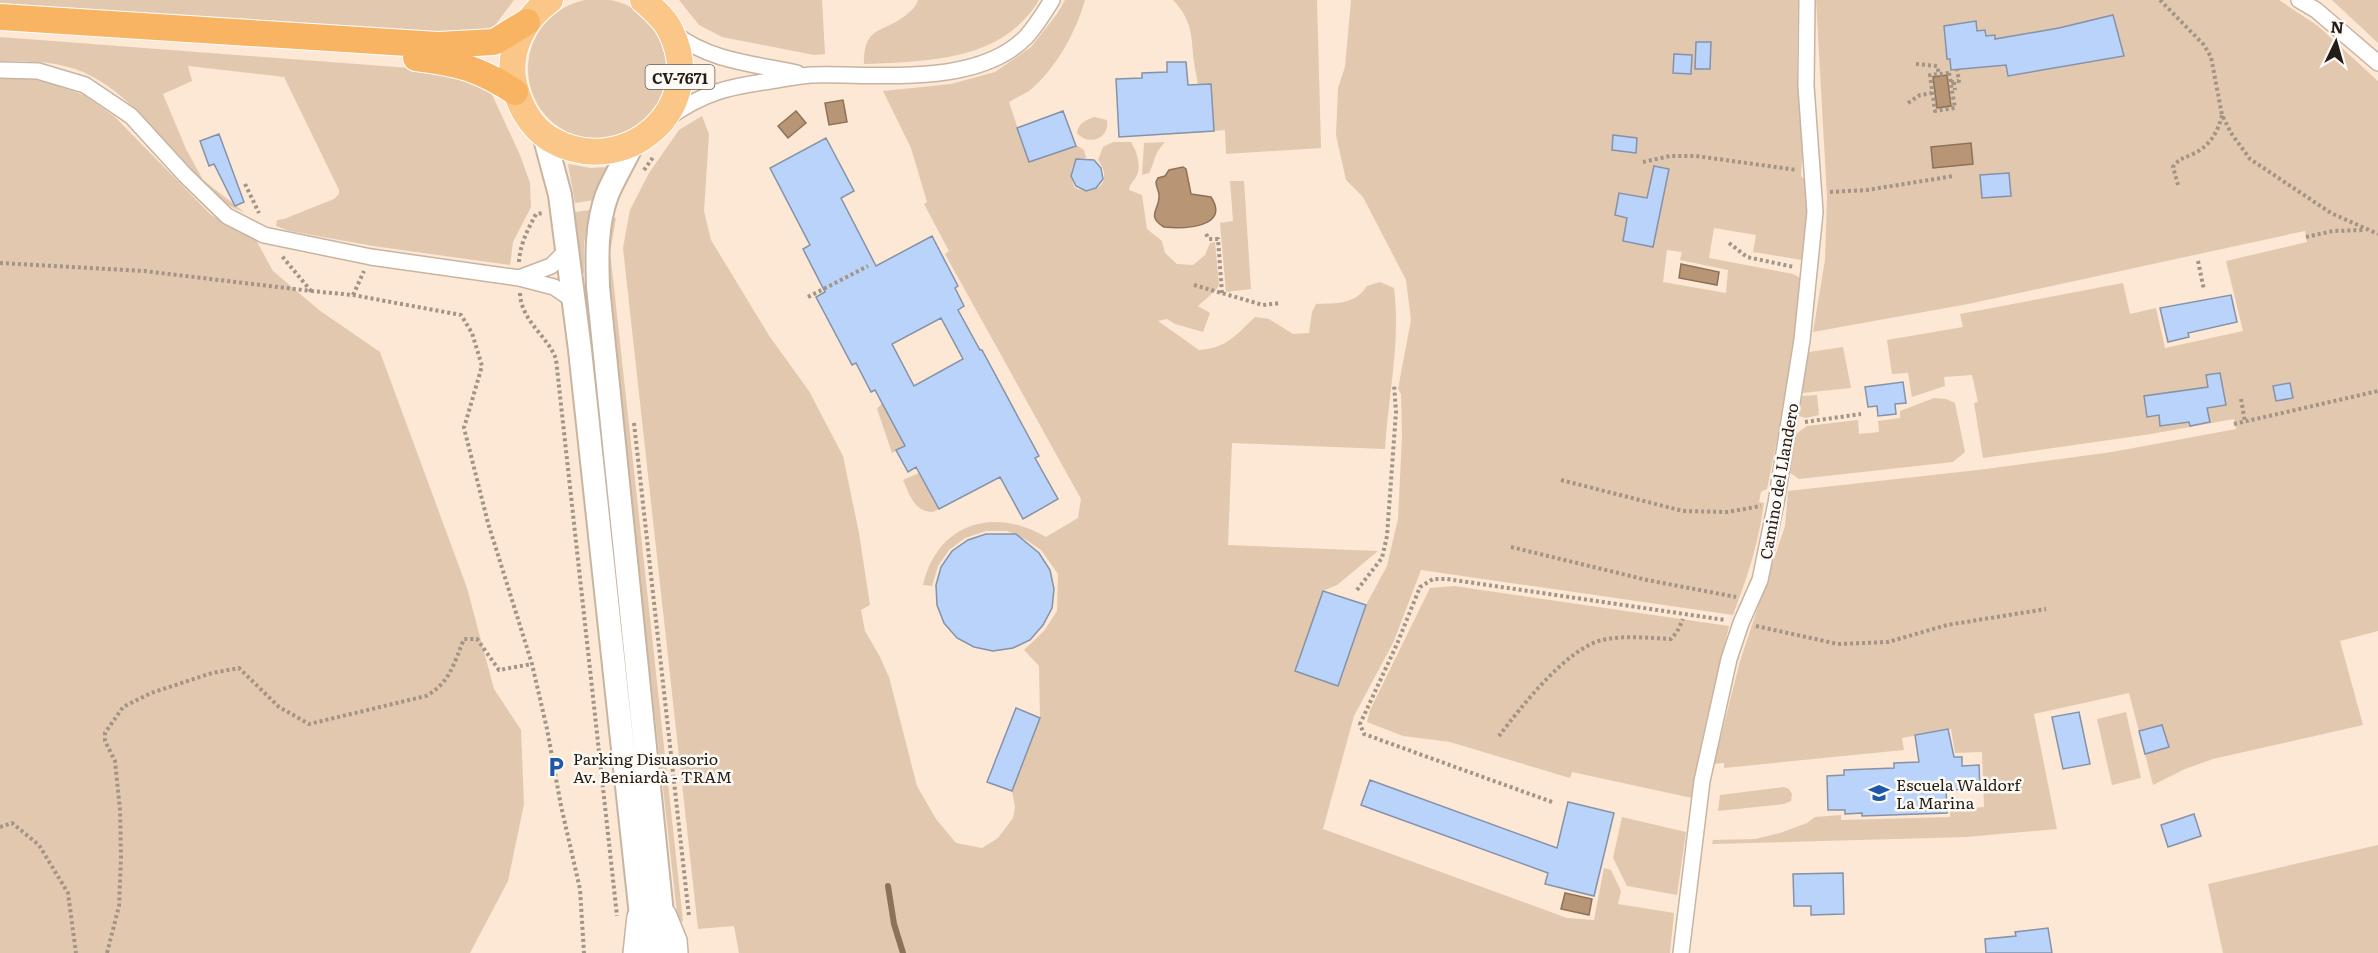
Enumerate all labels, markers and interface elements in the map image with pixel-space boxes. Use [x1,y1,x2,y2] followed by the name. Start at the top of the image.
[2306,12,2366,72] north arrow
[2330,14,2345,39] text: N
[646,65,714,89] road number: CV-7671
[1752,401,1804,561] street label: Camino del Llandero
[573,746,732,788] place label: Parking Disuasorio Av. Beniardà - TRAM
[544,755,568,779] parking icon: Parking Disuasorio Av. Beniardà - TRAM
[1896,772,2022,814] place label: Escuela Waldorf La Marina
[1867,781,1891,805] school or university icon: Escuela Waldorf La Marina

